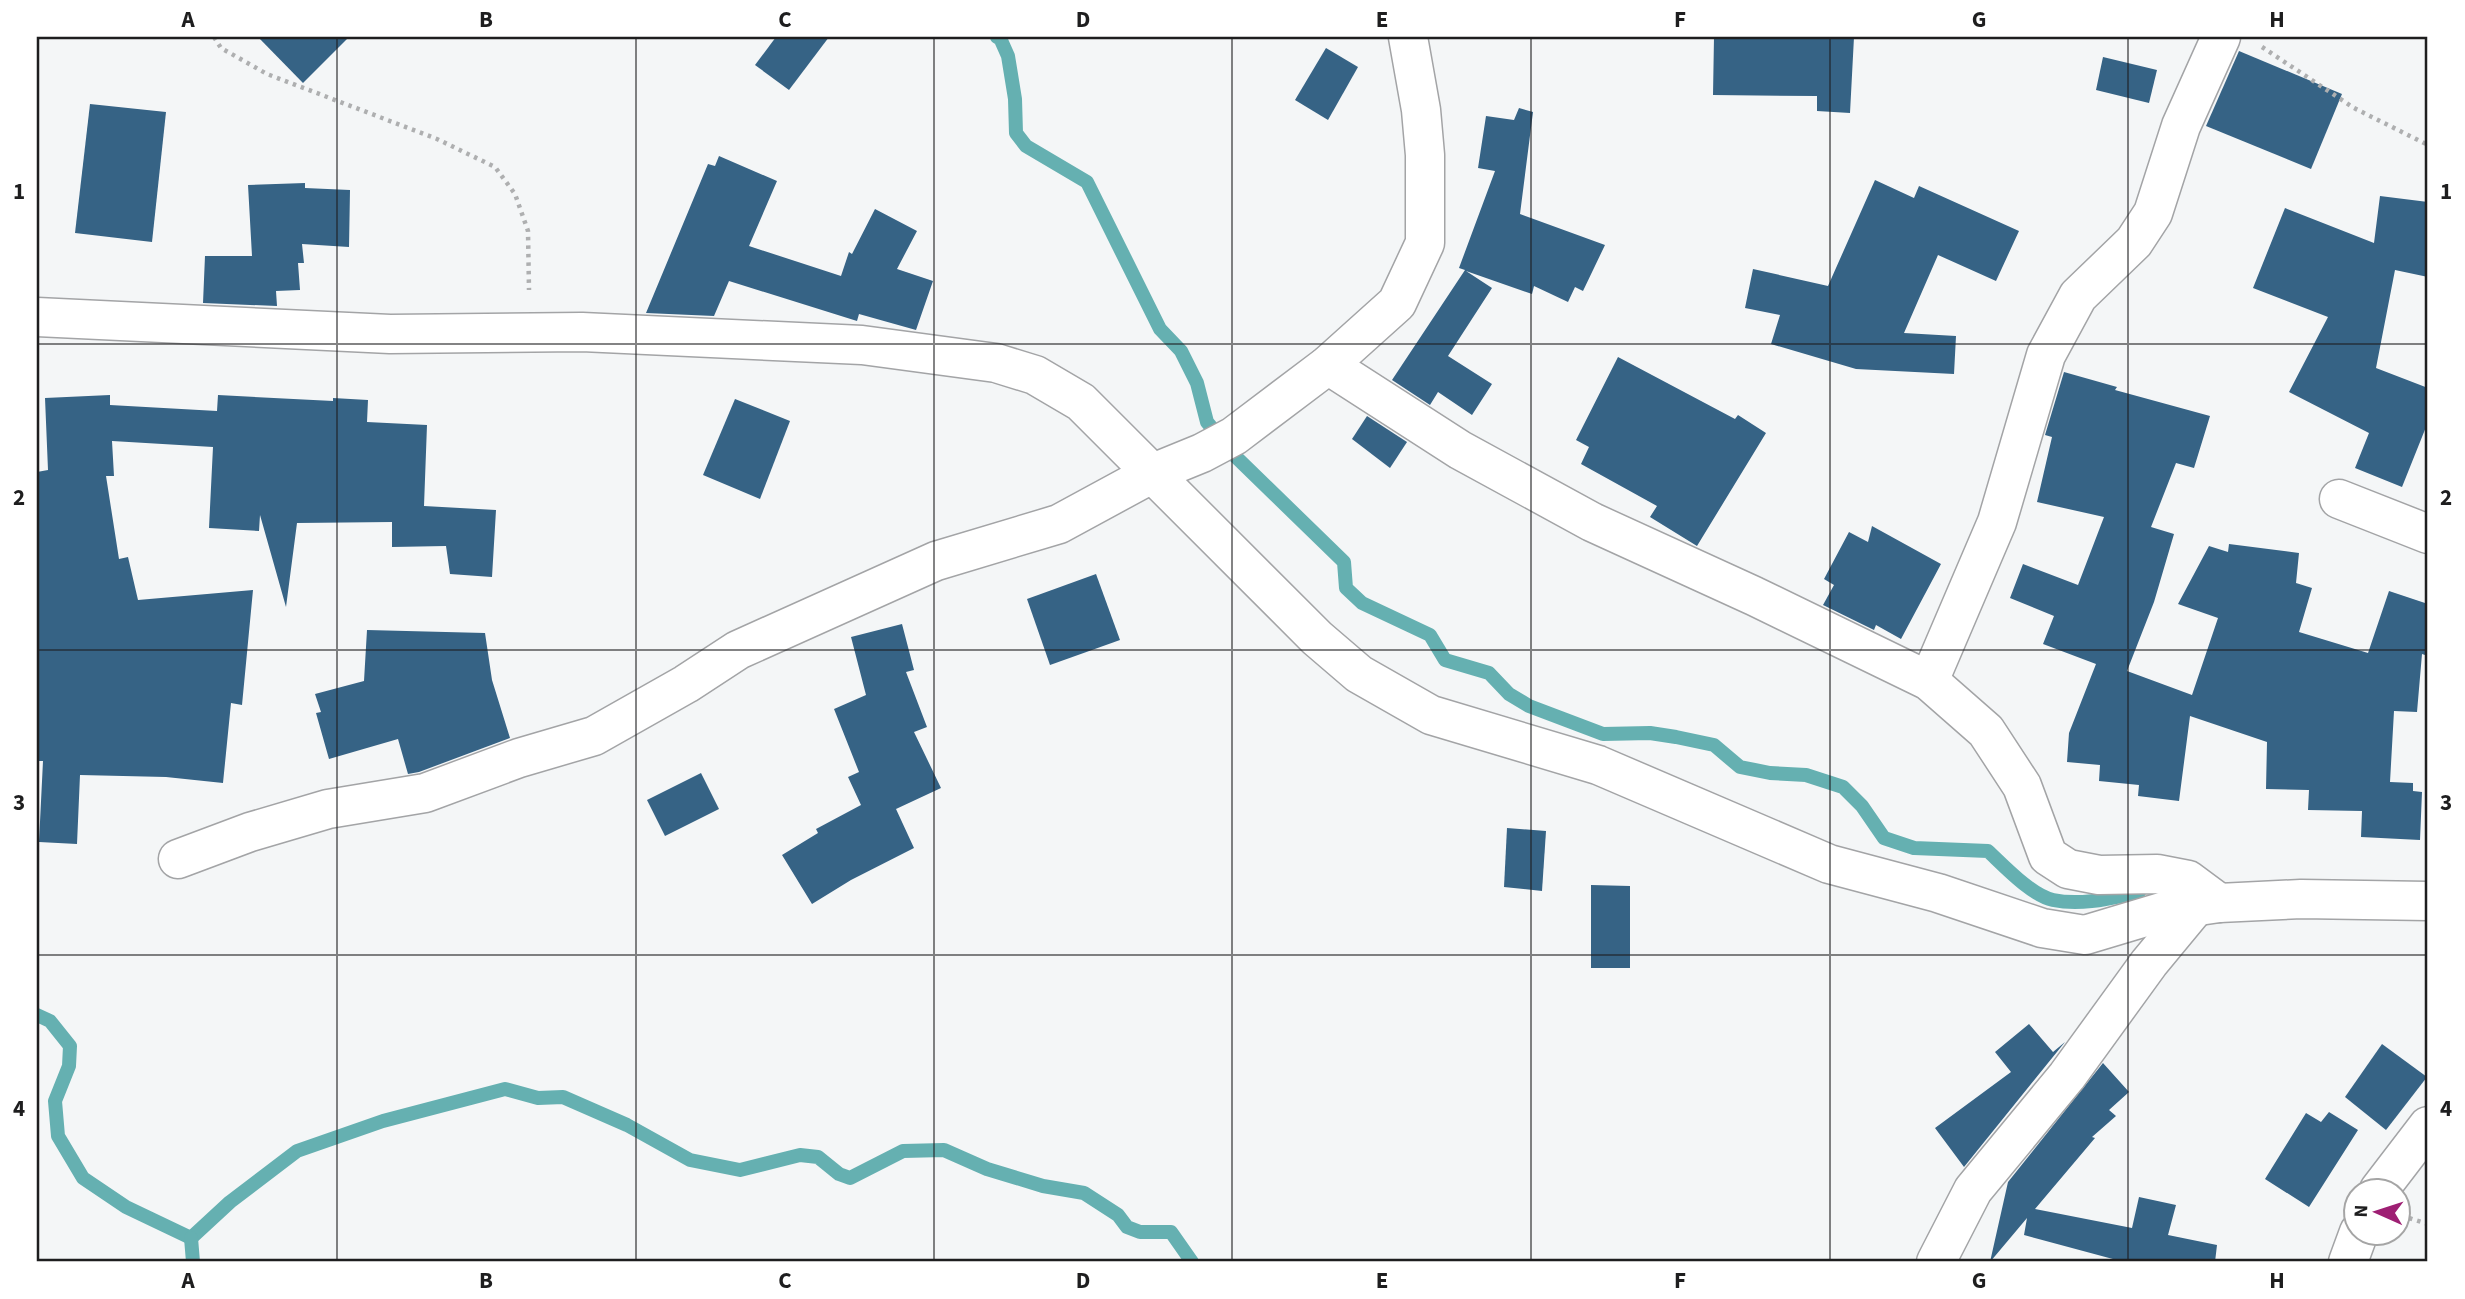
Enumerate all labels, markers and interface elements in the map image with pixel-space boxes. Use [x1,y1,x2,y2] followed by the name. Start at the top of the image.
[180,3,195,36] text: A
[479,3,493,36] text: B
[778,3,792,36] text: C
[1076,3,1090,36] text: D
[1376,3,1388,36] text: E
[1674,3,1686,36] text: F
[1972,3,1986,36] text: G
[2269,3,2285,36] text: H
[13,175,25,208] text: 1
[2440,175,2452,208] text: 1
[13,481,25,514] text: 2
[2440,481,2452,514] text: 2
[13,786,25,819] text: 3
[2440,786,2452,819] text: 3
[13,1092,25,1125] text: 4
[2440,1092,2452,1125] text: 4
[2342,1176,2412,1246] north arrow
[2348,1204,2375,1218] text: N
[180,1264,195,1297] text: A
[479,1264,493,1297] text: B
[778,1264,792,1297] text: C
[1076,1264,1090,1297] text: D
[1376,1264,1388,1297] text: E
[1674,1264,1686,1297] text: F
[1972,1264,1986,1297] text: G
[2269,1264,2285,1297] text: H

